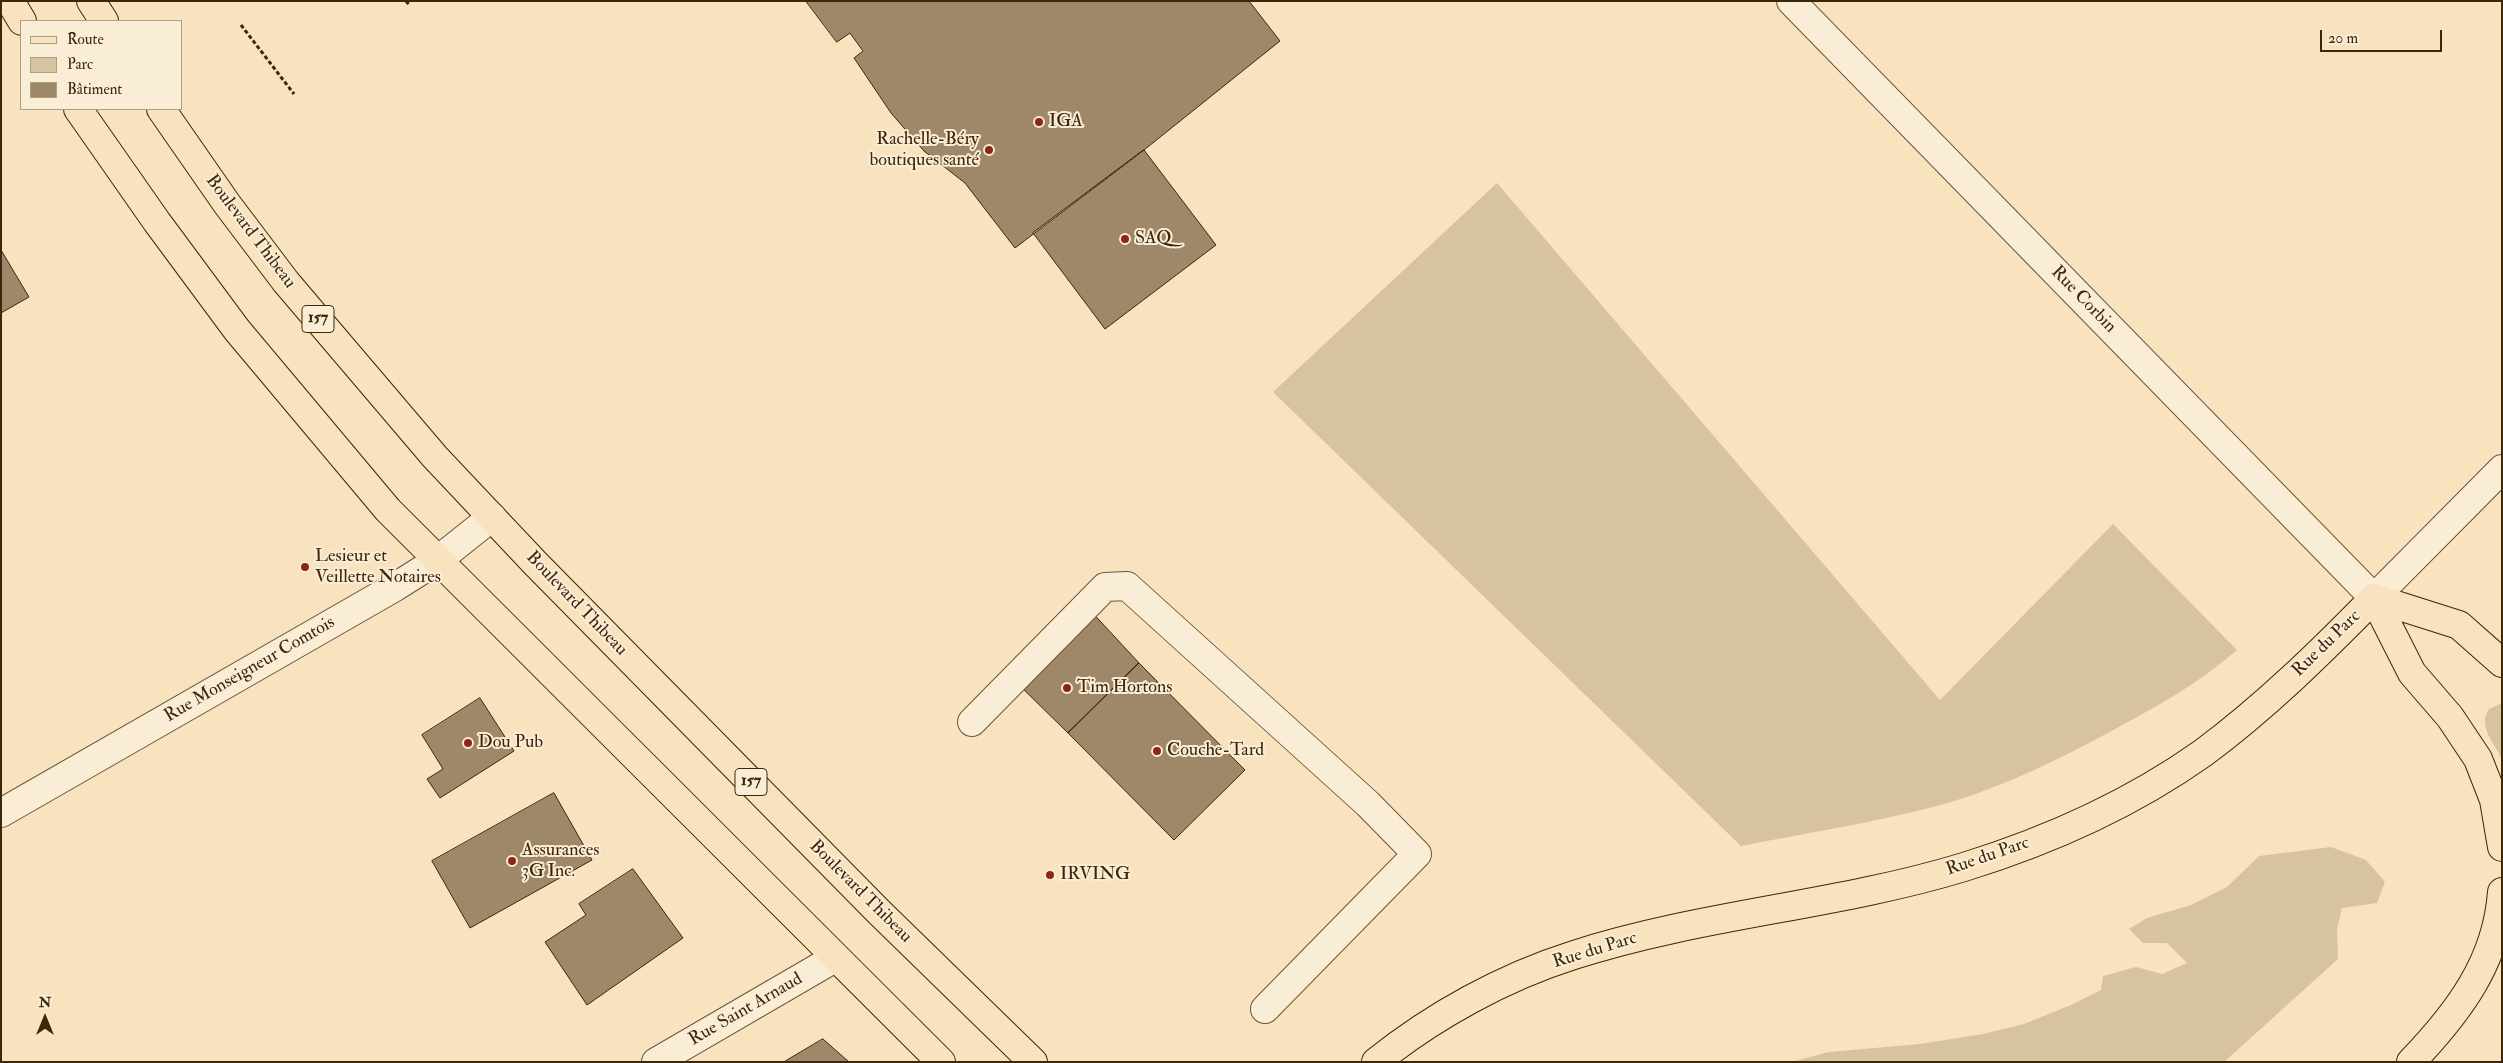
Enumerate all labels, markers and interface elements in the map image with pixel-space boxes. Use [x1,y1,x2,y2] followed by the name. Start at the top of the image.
[20,20,182,110] legend
[2323,20,2446,52] scale bar
[2328,29,2358,48] text: 20 m
[67,30,104,49] text: Route
[67,55,93,74] text: Parc
[67,80,122,99] text: Bâtiment
[1049,111,1083,133] place label: IGA
[1033,116,1045,128] marker: IGA
[869,129,979,172] place label: Rachelle-Béry boutiques santé
[983,144,995,156] marker: Rachelle-Béry boutiques santé
[200,171,300,293] street label: Boulevard Thibeau
[1135,228,1171,250] place label: SAQ
[1119,233,1131,245] marker: SAQ
[2046,262,2120,338] street label: Rue Corbin
[302,306,334,332] road number: 157
[315,546,441,588] place label: Lesieur et Veillette Notaires
[521,547,631,661] street label: Boulevard Thibeau
[299,561,311,573] marker: Lesieur et Veillette Notaires
[2288,606,2366,682] street label: Rue du Parc
[161,612,339,728] street label: Rue Monseigneur Comtois
[1077,677,1172,699] place label: Tim Hortons
[1061,682,1073,694] marker: Tim Hortons
[478,732,543,754] place label: Dou Pub
[462,737,474,749] marker: Dou Pub
[1167,740,1264,762] place label: Couche-Tard
[1151,745,1163,757] marker: Couche-Tard
[735,769,767,796] road number: 157
[1944,833,2032,881] street label: Rue du Parc
[804,836,916,948] street label: Boulevard Thibeau
[522,840,599,882] place label: Assurances 3G Inc.
[506,855,518,867] marker: Assurances 3G Inc.
[1060,864,1130,886] place label: IRVING
[1044,869,1056,881] marker: IRVING
[1550,928,1640,974] street label: Rue du Parc
[685,969,807,1051] street label: Rue Saint Arnaud
[20,993,70,1043] north arrow
[39,994,51,1011] text: N

